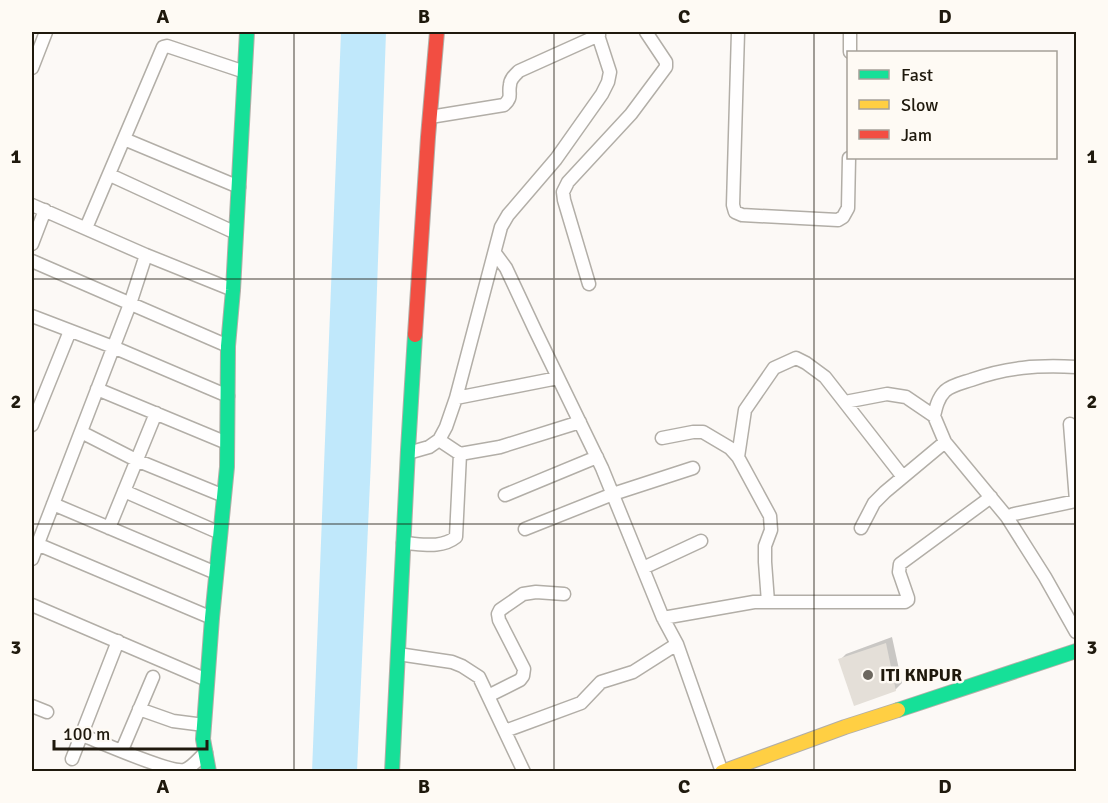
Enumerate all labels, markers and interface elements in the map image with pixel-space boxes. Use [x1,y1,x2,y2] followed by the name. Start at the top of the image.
[157,4,170,29] text: A
[418,4,430,29] text: B
[678,4,690,29] text: C
[938,4,952,29] text: D
[847,51,1057,159] legend
[901,64,933,86] text: Fast
[901,94,938,116] text: Slow
[901,124,932,146] text: Jam
[11,144,22,169] text: 1
[1087,144,1098,169] text: 1
[11,389,21,414] text: 2
[1087,389,1097,414] text: 2
[11,635,21,660] text: 3
[1087,635,1097,660] text: 3
[880,664,962,686] place label: ITI KNPUR
[861,668,875,682] marker: ITI KNPUR
[54,713,207,751] scale bar
[63,723,110,745] text: 100 m
[157,774,170,799] text: A
[418,774,430,799] text: B
[678,774,690,799] text: C
[938,774,952,799] text: D

